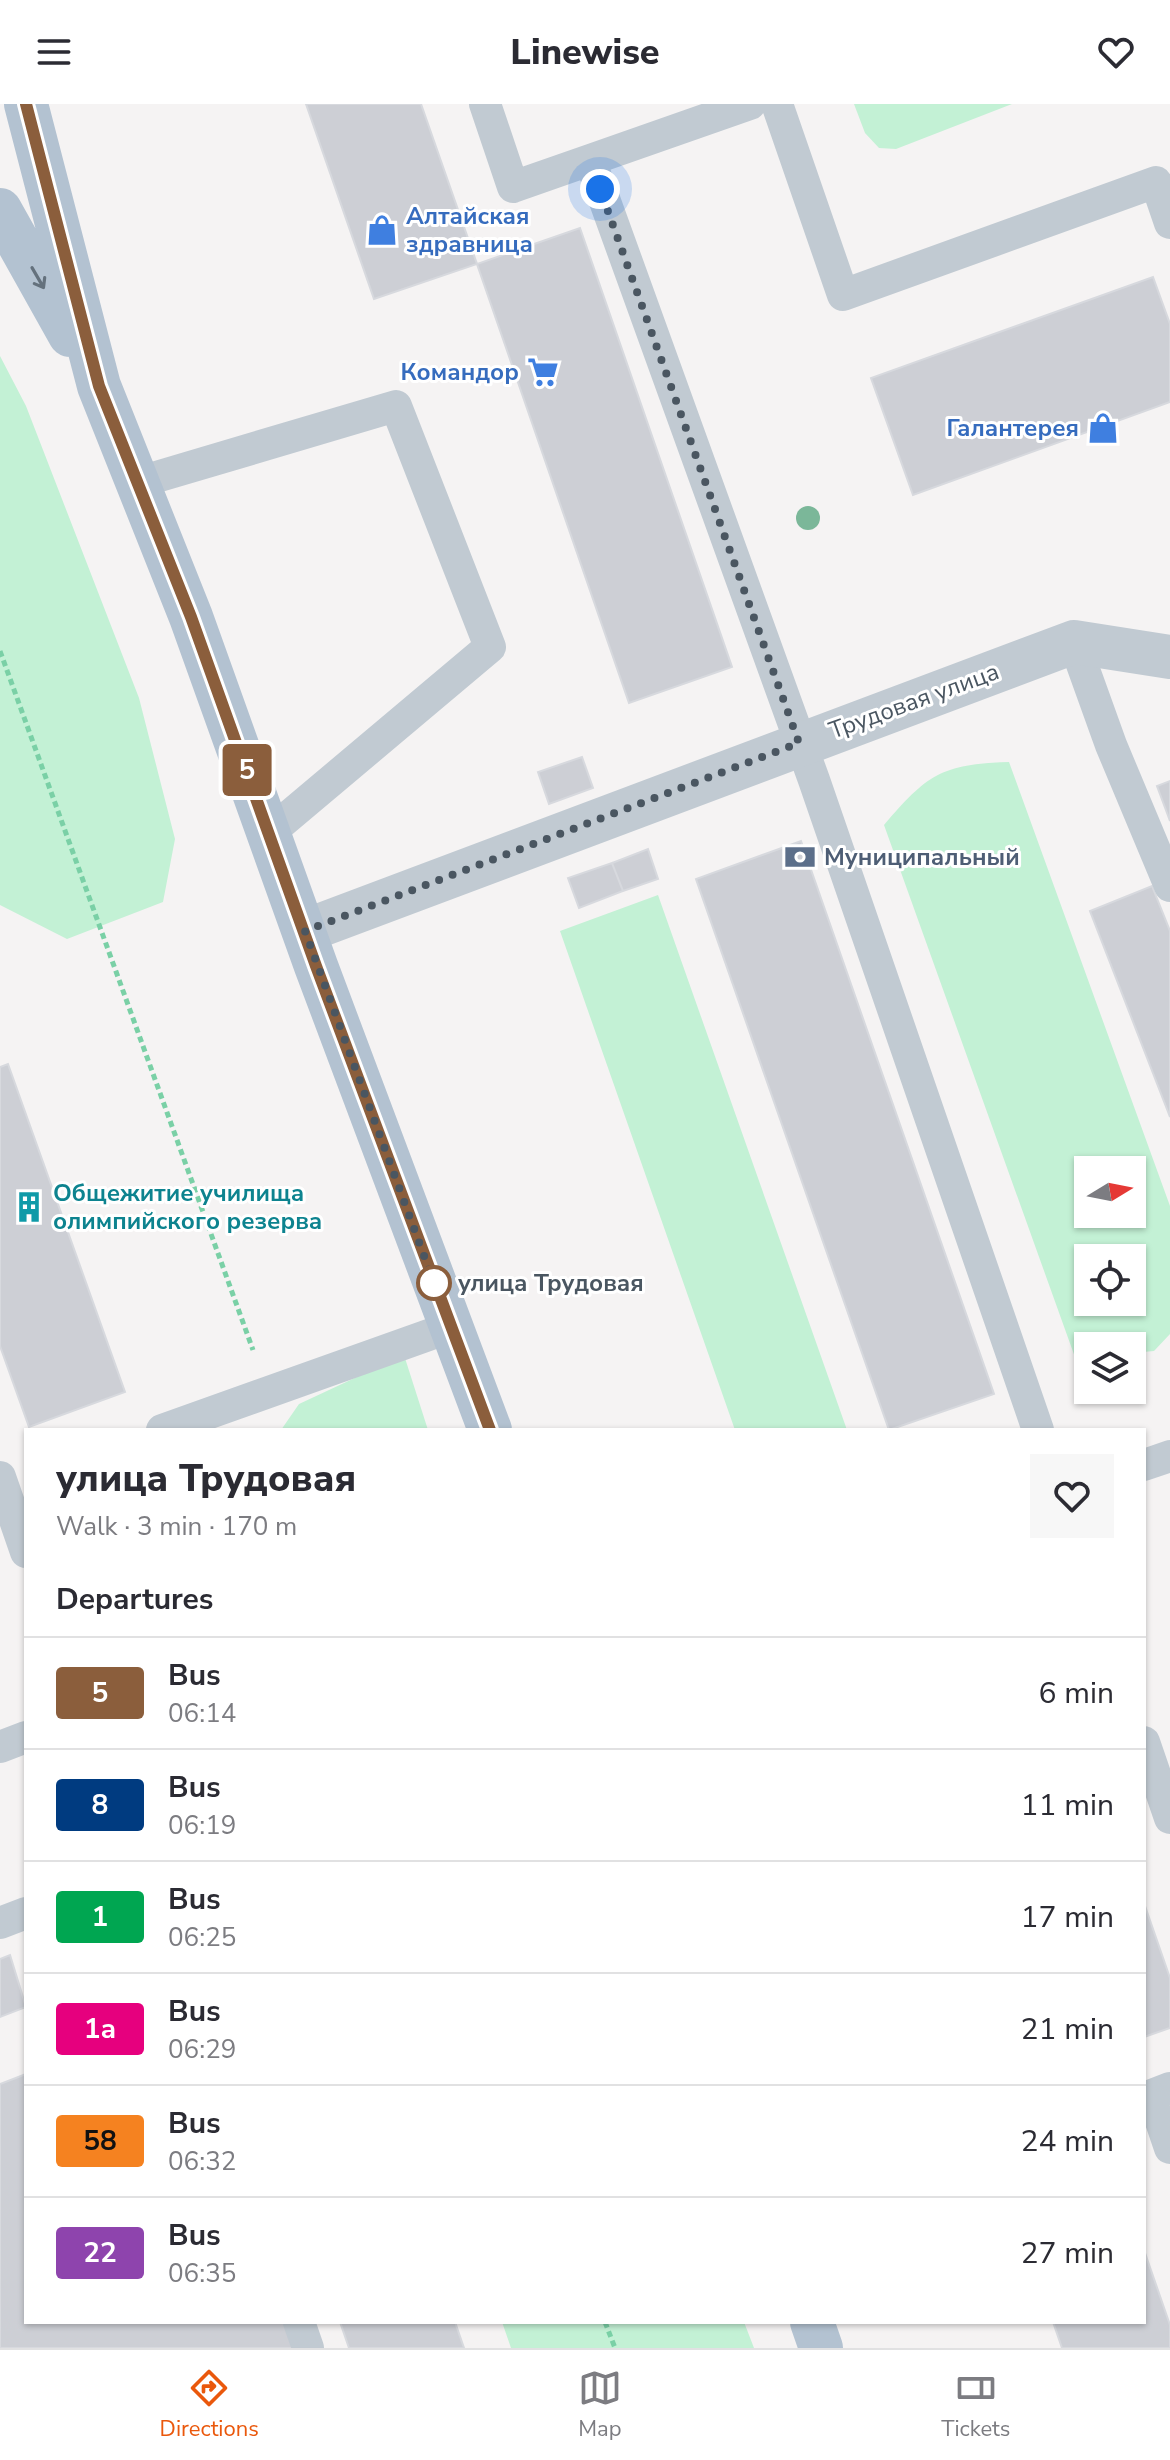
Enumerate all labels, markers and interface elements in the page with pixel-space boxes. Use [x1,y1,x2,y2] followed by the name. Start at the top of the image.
[510,28,660,77] text: Linewise
[32,30,76,74] icon: menu
[1094,30,1138,74] icon: heart
[580,169,620,209] your location
[406,200,533,260] place label: Алтайская здравница
[365,213,399,247] shop icon: Алтайская здравница
[30,266,46,289] one-way arrow
[526,355,560,389] supermarket icon: Командор
[401,356,519,388] place label: Командор
[1086,411,1120,445] shop icon: Галантерея
[946,412,1079,444] place label: Галантерея
[824,655,1004,747] street label: Трудовая улица
[221,744,273,796] line badge: 5
[239,751,255,789] text: 5
[783,840,817,874] bank icon: Муниципальный
[824,841,1020,873] place label: Муниципальный
[1074,1156,1146,1228] north arrow
[1074,1156,1146,1404] map controls
[53,1177,322,1237] place label: Общежитие училища олимпийского резерва
[12,1190,46,1224] building icon: Общежитие училища олимпийского резерва
[1074,1244,1146,1316] button: locate
[417,1266,451,1300] marker: улица Трудовая
[458,1267,644,1299] place label: улица Трудовая
[1074,1332,1146,1404] button: layers
[56,1453,356,1504] text: улица Трудовая
[1030,1454,1114,1538] button: heart
[56,1509,297,1544] text: Walk · 3 min · 170 m
[56,1579,213,1620] text: Departures
[168,1655,221,1696] text: Bus
[1039,1673,1114,1714] text: 6 min
[92,1674,108,1712] text: 5
[168,1696,236,1731] text: 06:14
[168,1767,221,1808] text: Bus
[1021,1785,1114,1826] text: 11 min
[92,1786,108,1824] text: 8
[168,1808,236,1843] text: 06:19
[168,1879,221,1920] text: Bus
[1021,1897,1114,1938] text: 17 min
[92,1898,108,1936] text: 1
[168,1920,236,1955] text: 06:25
[168,1991,221,2032] text: Bus
[1021,2009,1114,2050] text: 21 min
[84,2010,116,2048] text: 1а
[168,2032,236,2067] text: 06:29
[168,2103,221,2144] text: Bus
[1021,2121,1114,2162] text: 24 min
[83,2122,117,2160] text: 58
[168,2144,236,2179] text: 06:32
[168,2215,221,2256] text: Bus
[1021,2233,1114,2274] text: 27 min
[83,2234,117,2272] text: 22
[168,2256,236,2291] text: 06:35
[160,2366,259,2444] tab: Directions
[578,2366,622,2444] tab: Map
[941,2366,1010,2444] tab: Tickets

